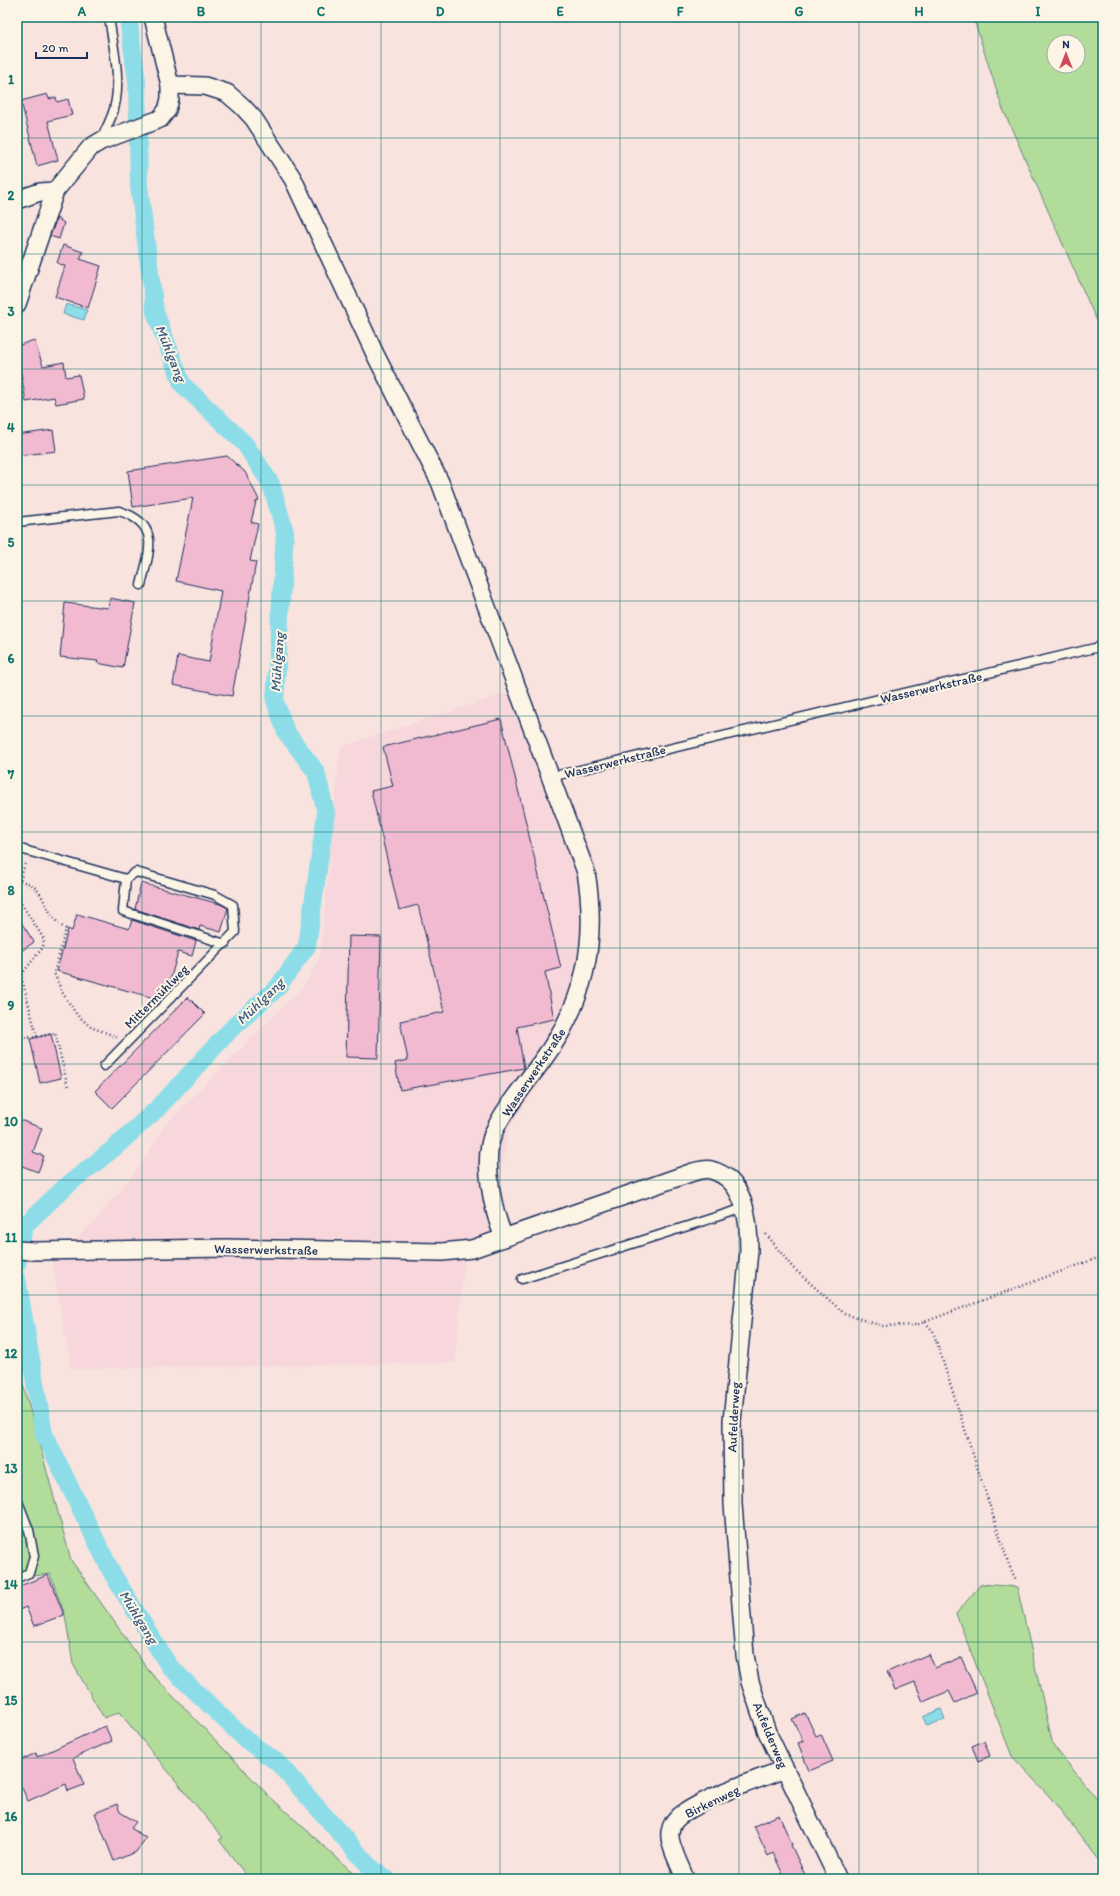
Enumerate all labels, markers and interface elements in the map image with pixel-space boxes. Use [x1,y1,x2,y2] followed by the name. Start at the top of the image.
[77,4,87,19] text: A
[197,4,206,19] text: B
[317,4,326,19] text: C
[436,4,445,19] text: D
[556,4,564,19] text: E
[677,4,684,19] text: F
[795,4,804,19] text: G
[915,4,924,19] text: H
[1036,4,1041,19] text: I
[36,34,87,60] scale bar
[1046,34,1086,74] north arrow
[1062,38,1070,51] text: N
[42,41,69,55] text: 20 m
[8,72,14,87] text: 1
[8,188,15,203] text: 2
[7,304,15,319] text: 3
[151,322,190,386] water label: Mühlgang
[7,420,15,435] text: 4
[8,535,15,550] text: 5
[267,630,288,692] water label: Mühlgang
[8,651,15,666] text: 6
[879,669,983,706] street label: Wasserwerkstraße
[563,742,667,781] street label: Wasserwerkstraße
[7,767,15,782] text: 7
[7,883,15,898] text: 8
[121,961,192,1031] street label: Mittermühlweg
[233,973,289,1028] water label: Mühlgang
[8,998,15,1013] text: 9
[498,1025,569,1119] street label: Wasserwerkstraße
[4,1114,18,1129] text: 10
[5,1230,17,1245] text: 11
[214,1241,318,1258] street label: Wasserwerkstraße
[5,1346,18,1361] text: 12
[724,1381,743,1453] street label: Aufelderweg
[4,1461,18,1476] text: 13
[4,1577,18,1592] text: 14
[116,1587,163,1649] water label: Mühlgang
[5,1693,18,1708] text: 15
[750,1700,791,1771] street label: Aufelderweg
[683,1782,742,1821] street label: Birkenweg
[5,1809,18,1824] text: 16

